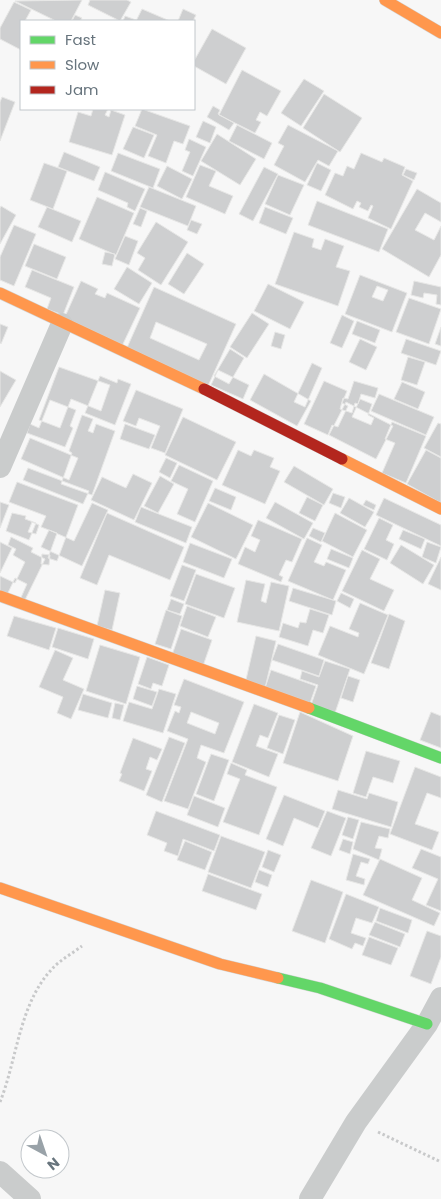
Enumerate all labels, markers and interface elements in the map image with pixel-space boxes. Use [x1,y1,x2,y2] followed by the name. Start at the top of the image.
[20,20,195,110] legend
[65,29,96,50] text: Fast
[65,54,100,75] text: Slow
[65,79,99,100] text: Jam
[20,1129,70,1179] north arrow
[43,1153,64,1175] text: N

